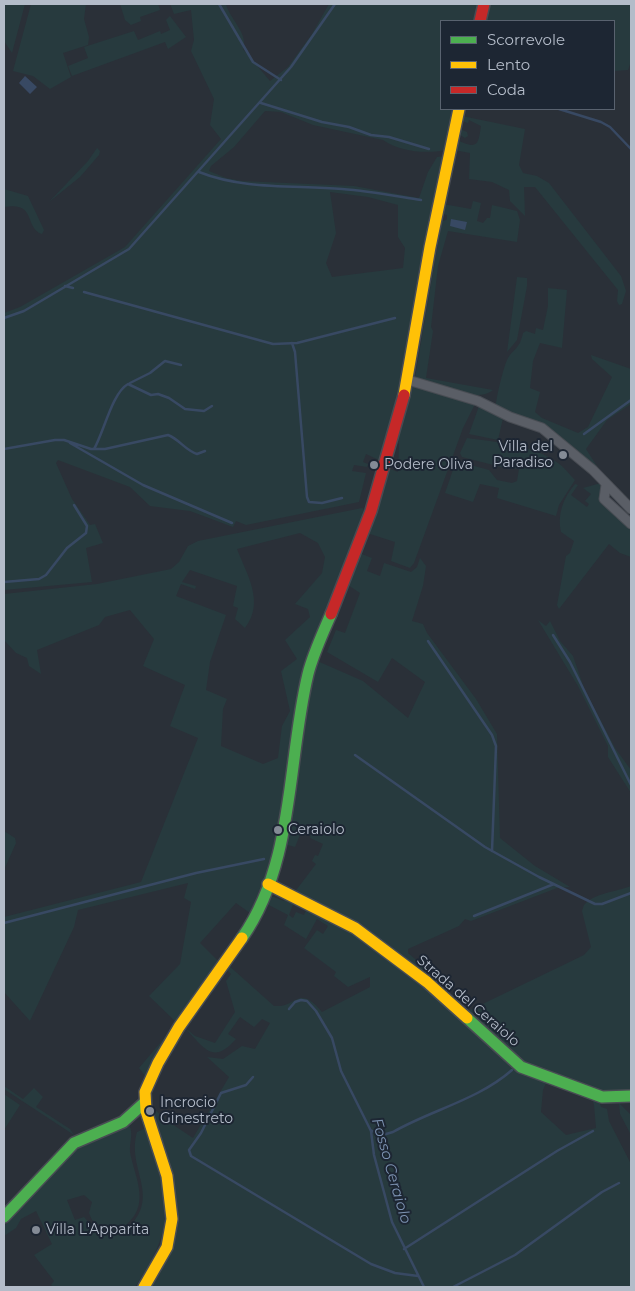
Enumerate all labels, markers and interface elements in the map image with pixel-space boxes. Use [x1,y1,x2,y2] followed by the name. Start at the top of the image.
[440,20,615,110] legend
[487,30,565,49] text: Scorrevole
[487,55,530,74] text: Lento
[487,80,526,99] text: Coda
[493,439,553,472] place label: Villa del Paradiso
[557,449,569,461] marker: Villa del Paradiso
[384,457,473,473] place label: Podere Oliva
[368,459,380,471] marker: Podere Oliva
[288,822,344,838] place label: Ceraiolo
[272,824,284,836] marker: Ceraiolo
[413,952,523,1050] street label: Strada del Ceraiolo
[160,1095,233,1128] place label: Incrocio Ginestreto
[144,1105,156,1117] marker: Incrocio Ginestreto
[367,1116,415,1226] water label: Fosso Ceraiolo
[46,1222,149,1238] place label: Villa L'Apparita
[30,1224,42,1236] marker: Villa L'Apparita

